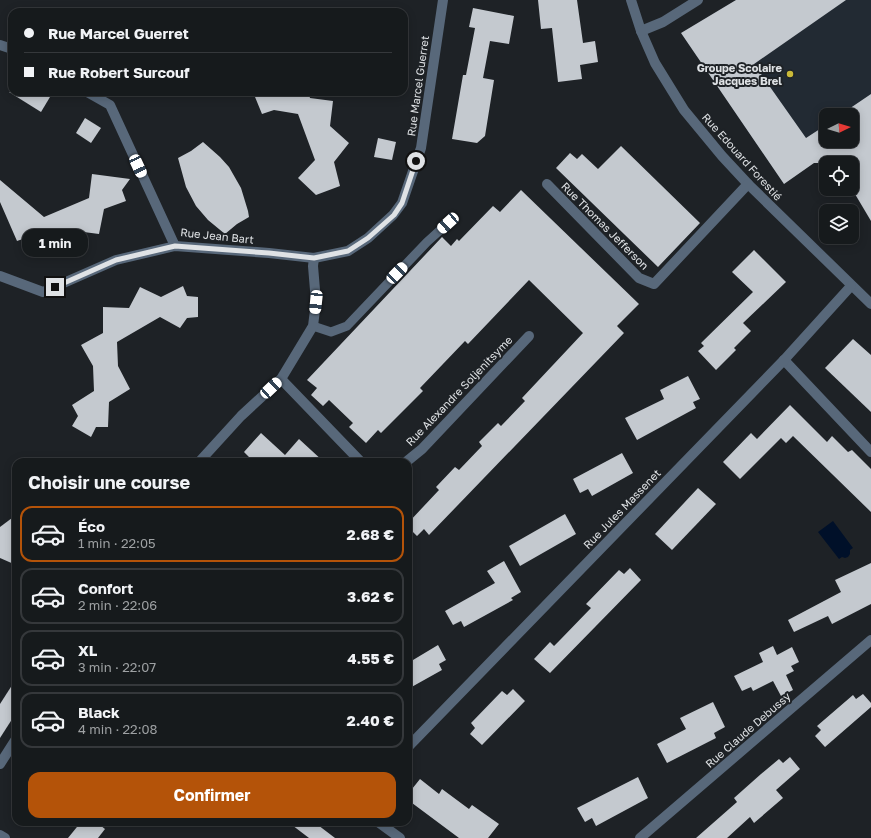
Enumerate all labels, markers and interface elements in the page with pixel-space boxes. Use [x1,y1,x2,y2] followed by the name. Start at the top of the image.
[48,24,189,42] text: Rue Marcel Guerret
[404,35,431,137] street label: Rue Marcel Guerret
[697,61,782,87] place label: Groupe Scolaire Jacques Brel
[48,63,190,81] text: Rue Robert Surcouf
[785,69,795,79] marker: Groupe Scolaire Jacques Brel
[819,108,859,148] north arrow
[819,108,859,244] map controls
[700,110,785,203] street label: Rue Edouard Forestié
[407,152,425,170] route start
[127,153,149,179] car
[819,156,859,196] button: locate
[559,179,652,272] street label: Rue Thomas Jefferson
[819,204,859,244] button: layers
[435,211,461,235] car
[180,225,254,246] street label: Rue Jean Bart
[22,229,88,257] callout: 1 min
[39,235,71,251] text: 1 min
[384,260,410,286] car
[46,278,64,296] route end
[309,289,323,315] car
[403,333,515,448] street label: Rue Alexandre Soljenitsyme
[258,375,284,401] car
[580,466,663,551] street label: Rue Jules Massenet
[28,471,190,493] text: Choisir une course
[30,516,66,552] icon: car
[78,517,105,535] text: Éco
[347,525,394,543] text: 2.68 €
[78,535,156,551] text: 1 min · 22:05
[30,578,66,614] icon: car
[78,579,133,597] text: Confort
[347,587,394,605] text: 3.62 €
[78,597,157,613] text: 2 min · 22:06
[30,640,66,676] icon: car
[78,641,97,659] text: XL
[347,649,394,667] text: 4.55 €
[78,659,156,675] text: 3 min · 22:07
[703,689,793,770] street label: Rue Claude Debussy
[30,702,66,738] icon: car
[78,703,120,721] text: Black
[347,711,394,729] text: 2.40 €
[78,721,158,737] text: 4 min · 22:08
[28,772,396,818] button: Confirmer

